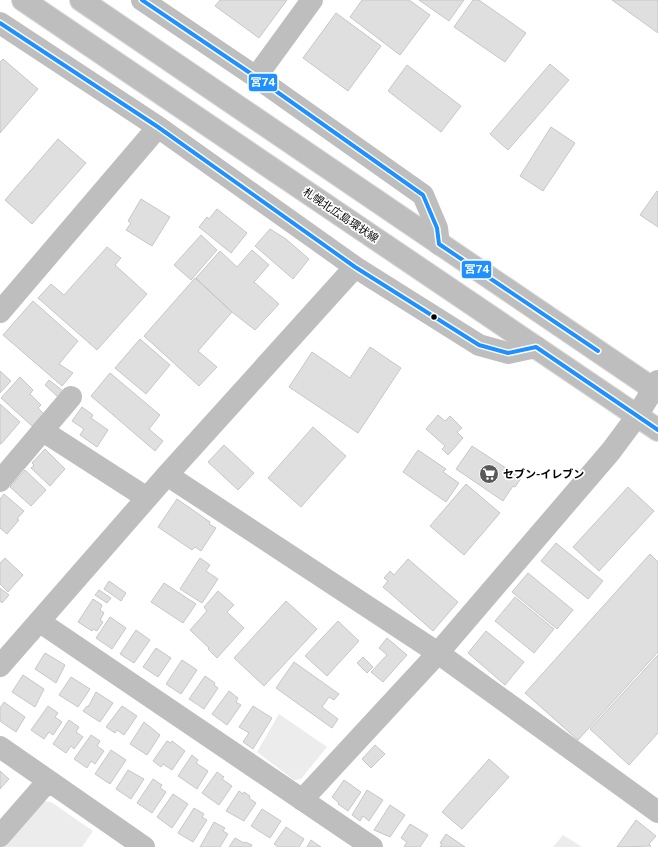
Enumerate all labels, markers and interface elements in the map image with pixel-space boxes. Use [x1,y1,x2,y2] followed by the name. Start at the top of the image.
[248,73,278,92] line badge: 宮74
[251,76,275,88] text: 宮74
[301,185,381,245] street label: 札幌北広島環状線
[461,260,492,279] line badge: 宮74
[465,263,489,275] text: 宮74
[429,312,439,322] unlabelled marker
[478,463,500,485] supermarket icon: セブン-イレブン
[503,468,584,480] place label: セブン-イレブン

